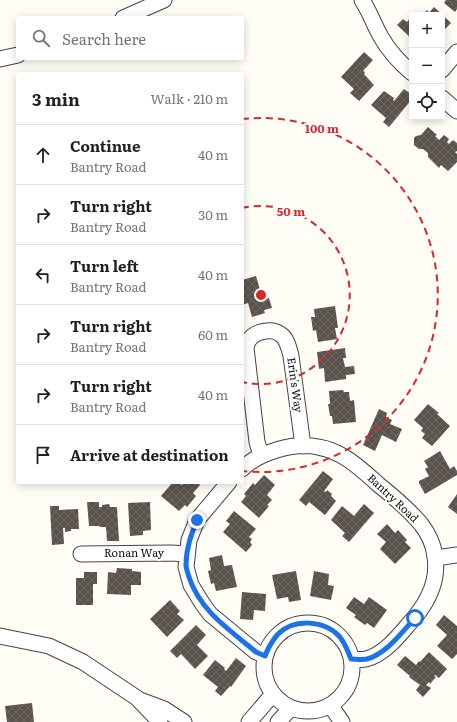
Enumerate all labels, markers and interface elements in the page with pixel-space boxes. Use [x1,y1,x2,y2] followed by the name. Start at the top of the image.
[409,12,445,120] map controls
[409,12,445,48] button: +
[16,16,244,60] search box
[30,27,52,49] icon: search
[62,27,146,50] text: Search here
[409,48,445,84] button: −
[409,84,445,120] button: locate
[32,86,80,111] text: 3 min
[151,89,228,108] text: Walk · 210 m
[305,119,339,137] text: 100 m
[70,134,140,157] text: Continue
[32,144,54,166] icon: ahead
[198,145,228,164] text: 40 m
[70,157,146,176] text: Bantry Road
[70,194,152,217] text: Turn right
[277,202,305,220] text: 50 m
[32,204,54,226] icon: right
[198,205,228,224] text: 30 m
[70,217,146,236] text: Bantry Road
[70,254,139,277] text: Turn left
[32,264,54,286] icon: left
[198,265,228,284] text: 40 m
[70,277,146,296] text: Bantry Road
[254,288,268,302] centre of rings
[70,314,152,337] text: Turn right
[32,324,54,346] icon: right
[198,325,228,344] text: 60 m
[70,337,146,356] text: Bantry Road
[284,356,308,414] street label: Erin's Way
[70,374,152,397] text: Turn right
[32,384,54,406] icon: right
[198,385,228,404] text: 40 m
[70,397,146,416] text: Bantry Road
[70,443,229,466] text: Arrive at destination
[32,444,54,466] icon: arrive
[365,469,423,525] street label: Bantry Road
[188,511,206,529] route end
[104,544,165,560] street label: Ronan Way
[406,609,424,627] route start

